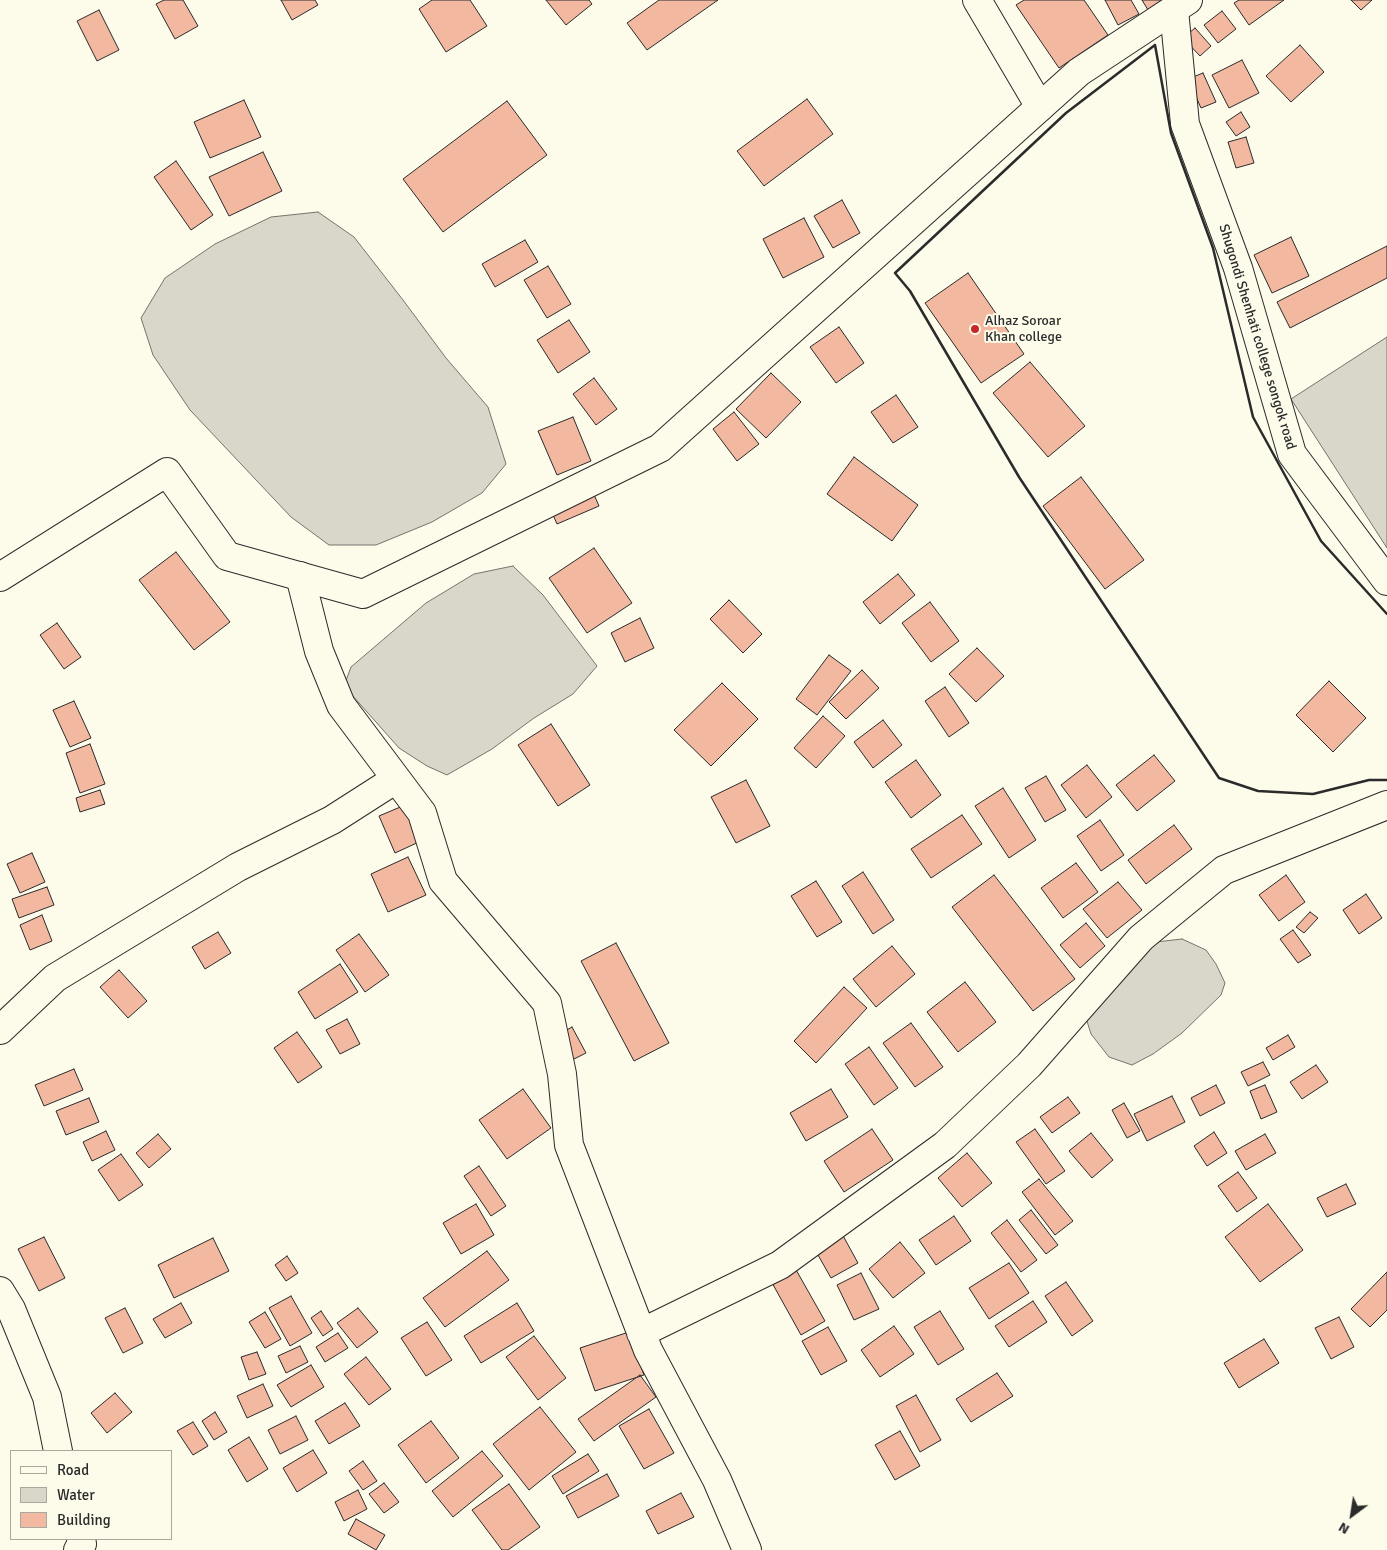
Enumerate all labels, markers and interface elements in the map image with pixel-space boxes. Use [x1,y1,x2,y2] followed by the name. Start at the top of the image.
[1215,222,1299,452] street label: Shugondi Shenhati college songok road
[985,313,1062,346] place label: Alhaz Soroar Khan college
[969,323,981,335] marker: Alhaz Soroar Khan college
[10,1450,172,1540] legend
[57,1461,89,1479] text: Road
[57,1486,95,1504] text: Water
[1327,1490,1377,1540] north arrow
[57,1511,111,1529] text: Building
[1335,1518,1353,1538] text: N

